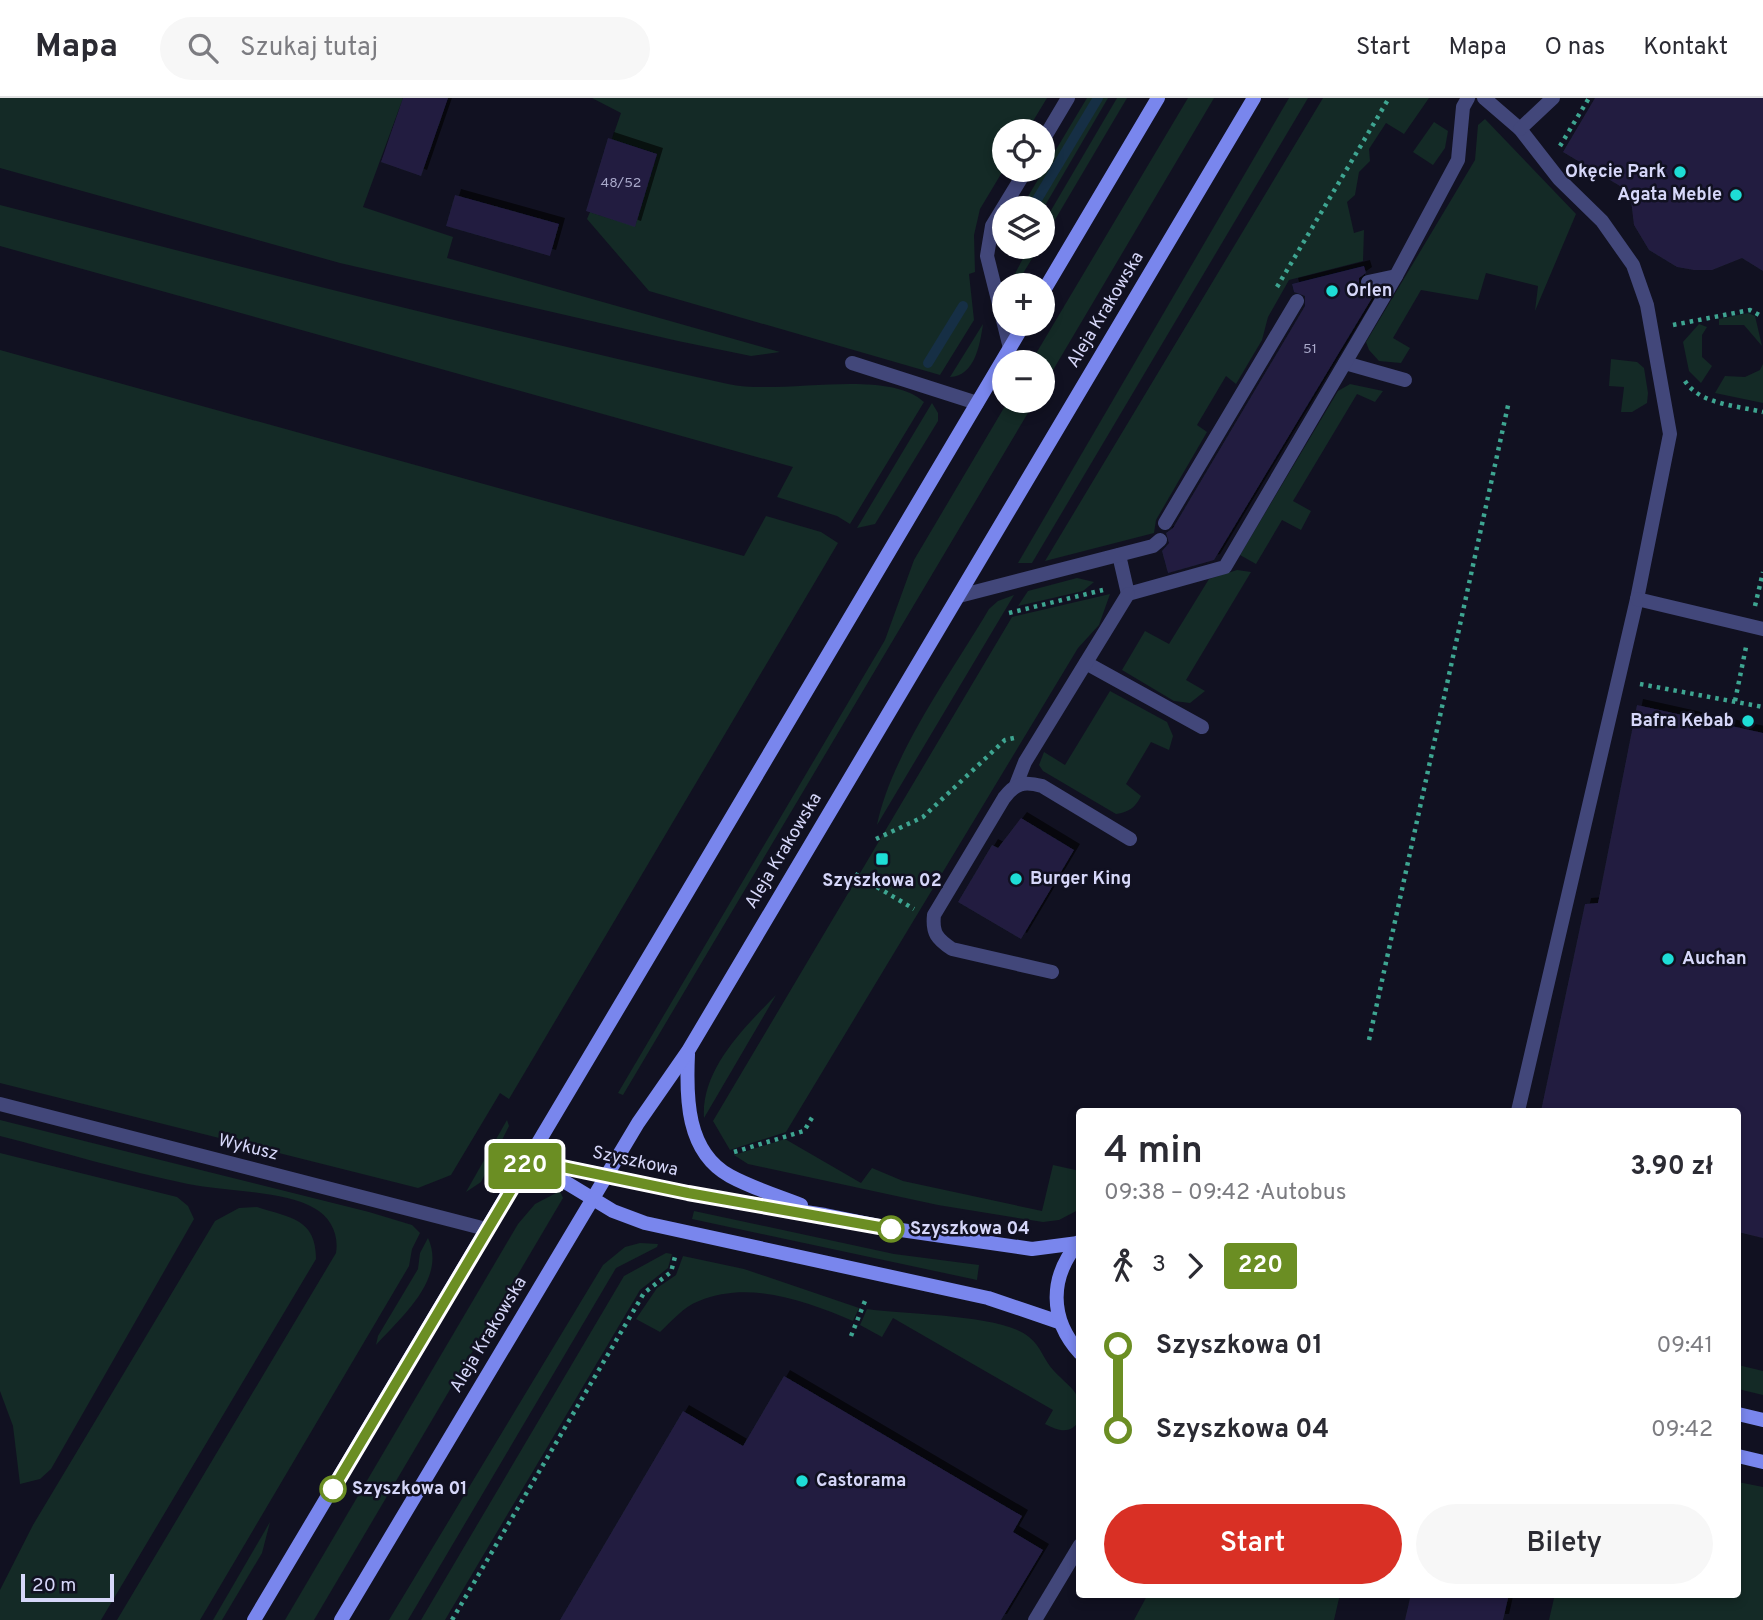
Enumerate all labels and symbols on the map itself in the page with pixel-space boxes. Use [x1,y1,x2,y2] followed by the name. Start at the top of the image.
[1565,161,1666,184] place label: Okęcie Park
[1672,164,1688,180] marker: Okęcie Park
[601,175,641,192] house number: 48/52
[1617,184,1722,207] place label: Agata Meble
[1728,187,1744,203] marker: Agata Meble
[1062,248,1150,372] street label: Aleja Krakowska
[1346,280,1392,303] place label: Orlen
[1324,283,1340,299] marker: Orlen
[1303,341,1317,358] house number: 51
[1630,710,1734,733] place label: Bafra Kebab
[1740,713,1756,729] marker: Bafra Kebab
[740,789,828,913] street label: Aleja Krakowska
[874,851,890,867] marker: Szyszkowa 02
[1030,868,1131,891] place label: Burger King
[822,870,942,893] place label: Szyszkowa 02
[1008,871,1024,887] marker: Burger King
[1682,948,1747,971] place label: Auchan
[1660,951,1676,967] marker: Auchan
[216,1129,280,1167] street label: Wykusz
[590,1142,680,1182] street label: Szyszkowa
[485,1143,565,1189] line badge: 220
[878,1216,904,1242] marker: Szyszkowa 04
[910,1218,1030,1241] place label: Szyszkowa 04
[445,1273,533,1397] street label: Aleja Krakowska
[816,1470,906,1493] place label: Castorama
[794,1473,810,1489] marker: Castorama
[320,1476,346,1502] marker: Szyszkowa 01
[352,1478,468,1501] place label: Szyszkowa 01
[21,1571,114,1603] scale bar

